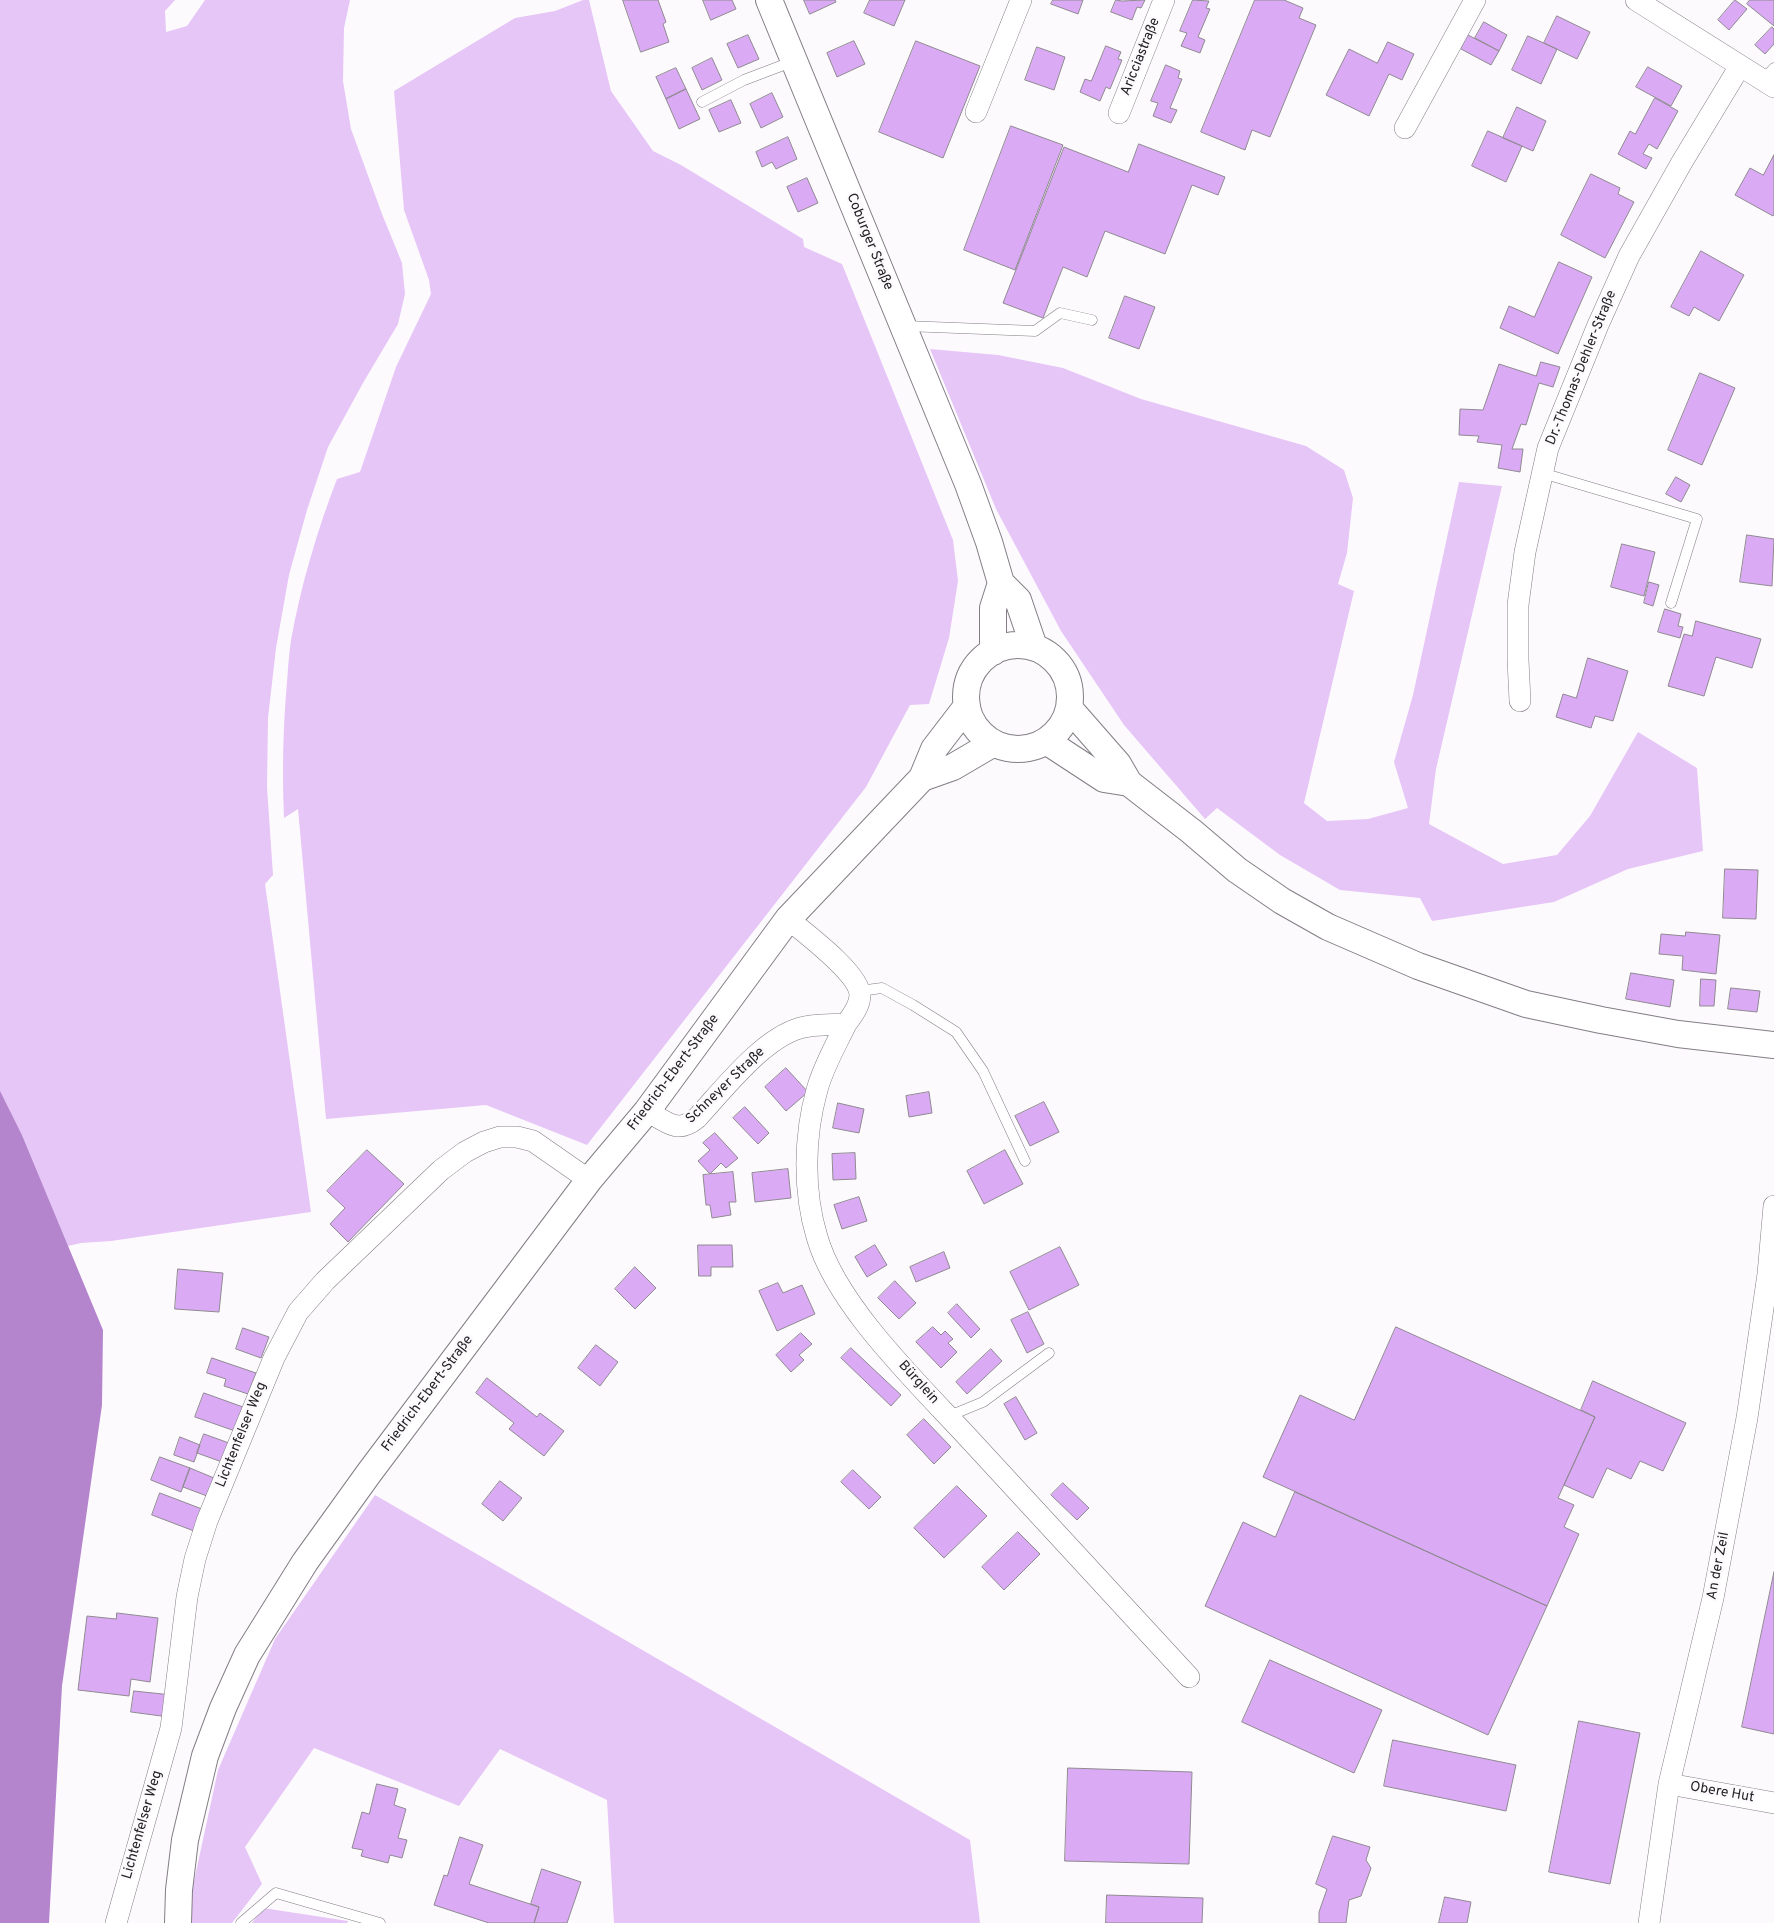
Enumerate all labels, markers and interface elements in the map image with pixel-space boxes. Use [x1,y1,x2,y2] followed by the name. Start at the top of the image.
[1118,16,1164,98] street label: Aricciastraße
[842,191,896,293] street label: Coburger Straße
[1543,288,1621,448] street label: Dr.-Thomas-Dehler-Straße
[625,1012,723,1134] street label: Friedrich-Ebert-Straße
[683,1044,769,1128] street label: Schneyer Straße
[379,1333,477,1455] street label: Friedrich-Ebert-Straße
[894,1358,942,1408] street label: Bürglein
[213,1380,271,1490] street label: Lichtenfelser Weg
[1704,1531,1734,1601] street label: An der Zeil
[119,1769,167,1881] street label: Lichtenfelser Weg
[1689,1779,1755,1807] street label: Obere Hut

